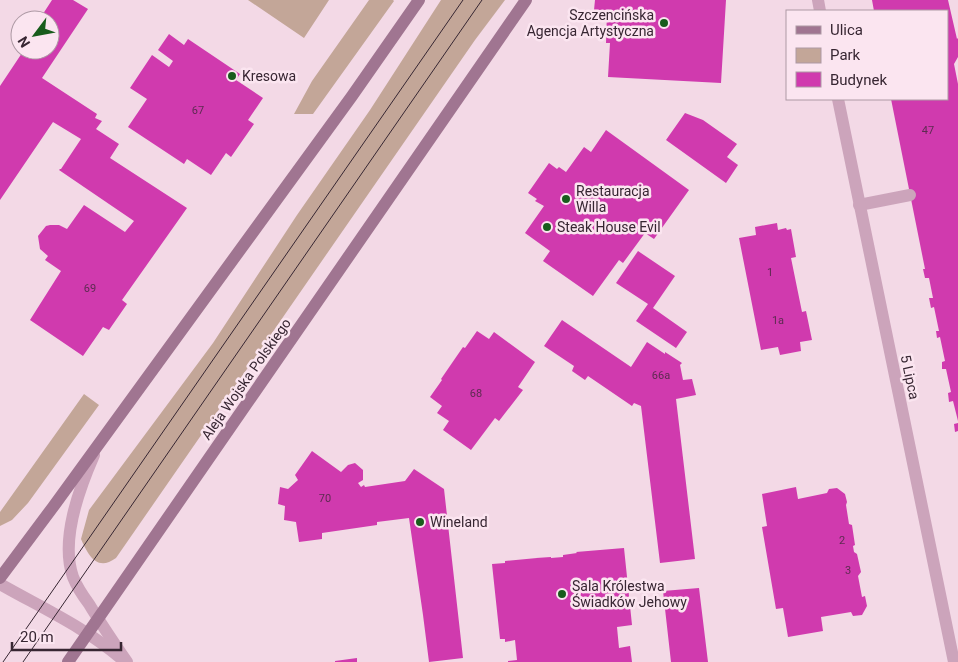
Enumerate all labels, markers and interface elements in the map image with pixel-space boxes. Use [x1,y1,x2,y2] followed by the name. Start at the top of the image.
[527,7,654,39] place label: Szczencińska Agencja Artystyczna
[10,10,60,60] north arrow
[786,10,948,100] legend
[658,17,670,29] marker: Szczencińska Agencja Artystyczna
[830,21,863,39] text: Ulica
[15,33,33,50] text: N
[830,46,861,64] text: Park
[242,68,296,84] place label: Kresowa
[226,70,238,82] marker: Kresowa
[830,71,887,89] text: Budynek
[192,104,204,117] house number: 67
[922,124,934,137] house number: 47
[576,183,650,215] place label: Restauracja Willa
[560,193,572,205] marker: Restauracja Willa
[557,219,661,235] place label: Steak House Evil
[541,221,553,233] marker: Steak House Evil
[767,266,773,279] house number: 1
[84,282,96,295] house number: 69
[772,314,784,327] house number: 1a
[198,315,294,443] street label: Aleja Wojska Polskiego
[897,353,923,401] street label: 5 Lipca
[652,369,670,382] house number: 66a
[470,387,482,400] house number: 68
[319,492,331,505] house number: 70
[430,514,488,530] place label: Wineland
[414,516,426,528] marker: Wineland
[839,534,845,547] house number: 2
[845,564,851,577] house number: 3
[572,578,687,610] place label: Sala Królestwa Świadków Jehowy
[556,588,568,600] marker: Sala Królestwa Świadków Jehowy
[12,620,121,652] scale bar
[20,628,54,646] text: 20 m

